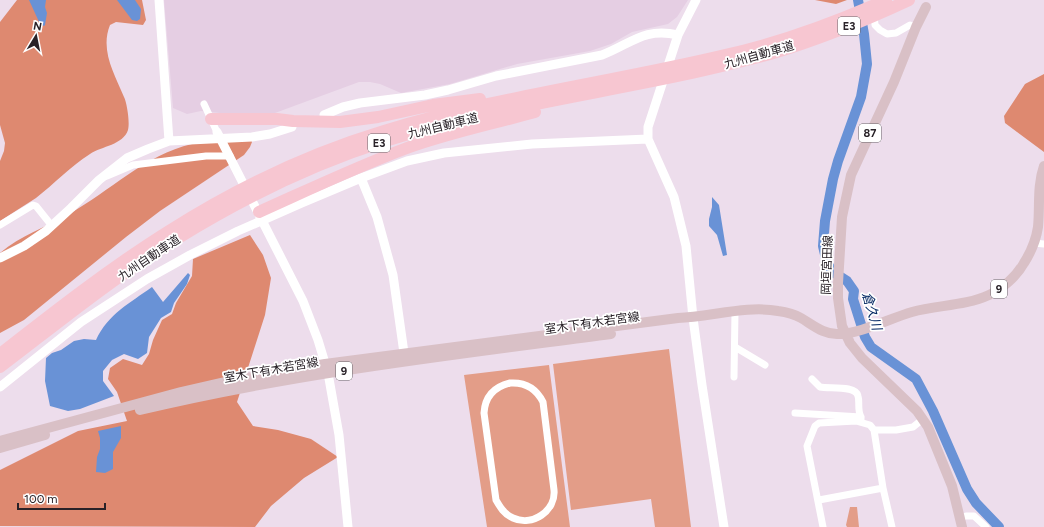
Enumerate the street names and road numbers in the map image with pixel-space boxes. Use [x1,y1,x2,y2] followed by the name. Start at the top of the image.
[838,17,860,35] road number: E3
[722,38,796,72] street label: 九州自動車道
[406,110,480,142] street label: 九州自動車道
[859,124,881,142] road number: 87
[368,134,390,152] road number: E3
[115,232,183,284] street label: 九州自動車道
[819,235,835,295] street label: 岡垣宮田線
[991,280,1007,298] road number: 9
[543,309,641,337] street label: 室木下有木若宮線
[223,355,319,385] street label: 室木下有木若宮線
[336,362,352,380] road number: 9

